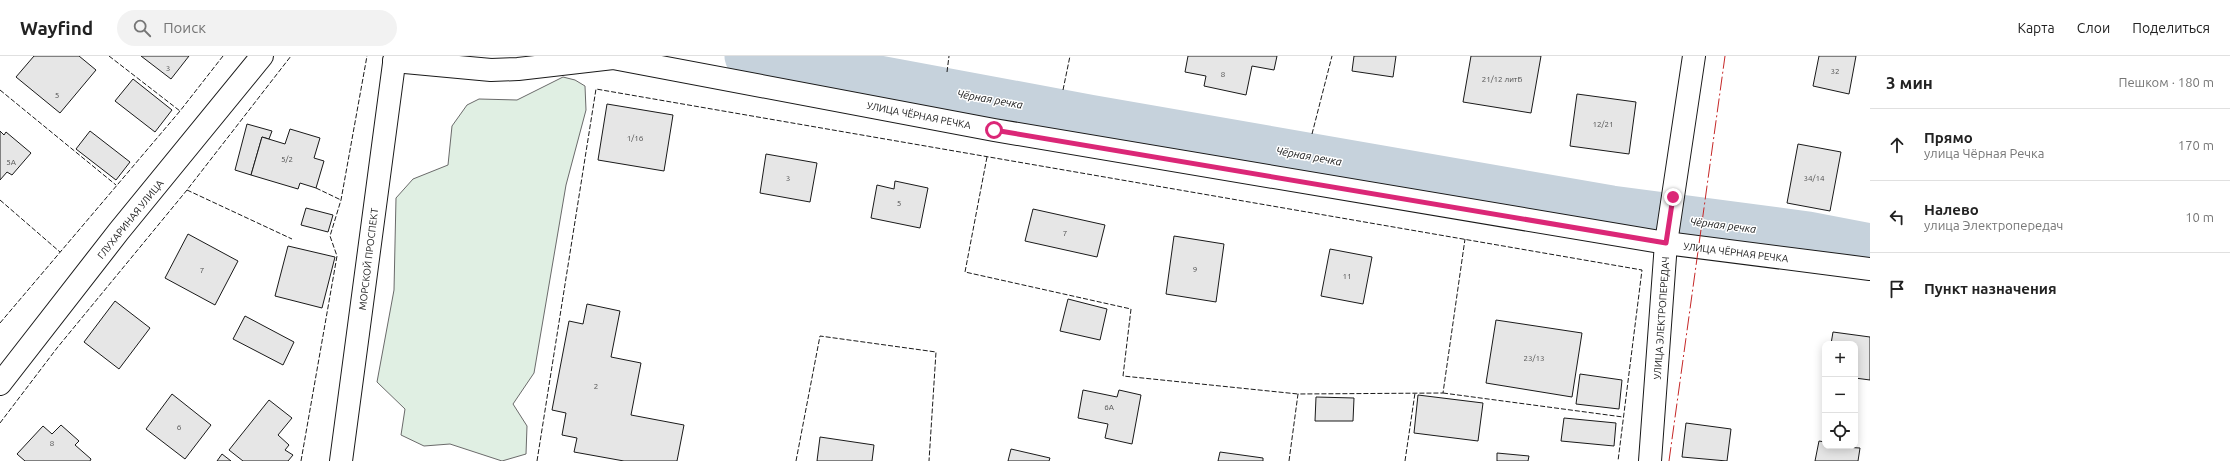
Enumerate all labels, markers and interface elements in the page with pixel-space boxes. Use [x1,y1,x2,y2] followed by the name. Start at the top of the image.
[117,10,397,46] search box
[20,17,93,39] text: Wayfind
[131,17,153,39] icon: search
[163,19,206,36] text: Поиск
[2017,20,2055,36] text: Карта
[2077,20,2110,36] text: Слои
[2132,20,2210,36] text: Поделиться
[166,64,170,73] house number: 3
[1830,67,1840,76] house number: 32
[1221,70,1226,79] house number: 8
[1886,73,1933,92] text: 3 мин
[1482,75,1522,84] house number: 21/12 литБ
[2118,75,2214,89] text: Пешком · 180 m
[956,87,1024,111] water label: Чёрная речка
[55,91,59,100] house number: 5
[866,100,972,131] street label: УЛИЦА ЧЁРНАЯ РЕЧКА
[1593,120,1614,129] house number: 12/21
[985,121,1003,139] route start
[1924,129,1973,146] text: Прямо
[627,134,644,143] house number: 1/16
[1886,134,1908,156] icon: ahead
[2178,138,2214,152] text: 170 m
[1275,144,1343,168] water label: Чёрная речка
[1924,146,2044,160] text: улица Чёрная Речка
[281,155,293,164] house number: 5/2
[6,158,17,167] house number: 5А
[786,174,790,183] house number: 3
[1804,174,1825,183] house number: 34/14
[95,177,166,261] street label: ГЛУХАРИНАЯ УЛИЦА
[1664,188,1682,206] route end
[897,199,901,208] house number: 5
[1924,201,1979,218] text: Налево
[1886,206,1908,228] icon: left
[357,207,380,311] street label: МОРСКОЙ ПРОСПЕКТ
[2185,210,2214,224] text: 10 m
[1689,215,1757,235] water label: Чёрная речка
[1924,218,2063,232] text: улица Электропередач
[1063,229,1067,238] house number: 7
[1683,241,1790,264] street label: УЛИЦА ЧЁРНАЯ РЕЧКА
[1652,256,1671,380] street label: УЛИЦА ЭЛЕКТРОПЕРЕДАЧ
[1193,265,1197,274] house number: 9
[200,266,204,275] house number: 7
[1342,272,1352,281] house number: 11
[1886,278,1908,300] icon: arrive
[1924,280,2057,297] text: Пункт назначения
[1822,341,1858,449] map controls
[1822,341,1858,377] button: +
[1524,354,1545,363] house number: 23/13
[1822,377,1858,413] button: −
[594,382,598,391] house number: 2
[1104,403,1115,412] house number: 6А
[1822,413,1858,449] button: locate
[177,423,182,432] house number: 6
[50,439,55,448] house number: 8

